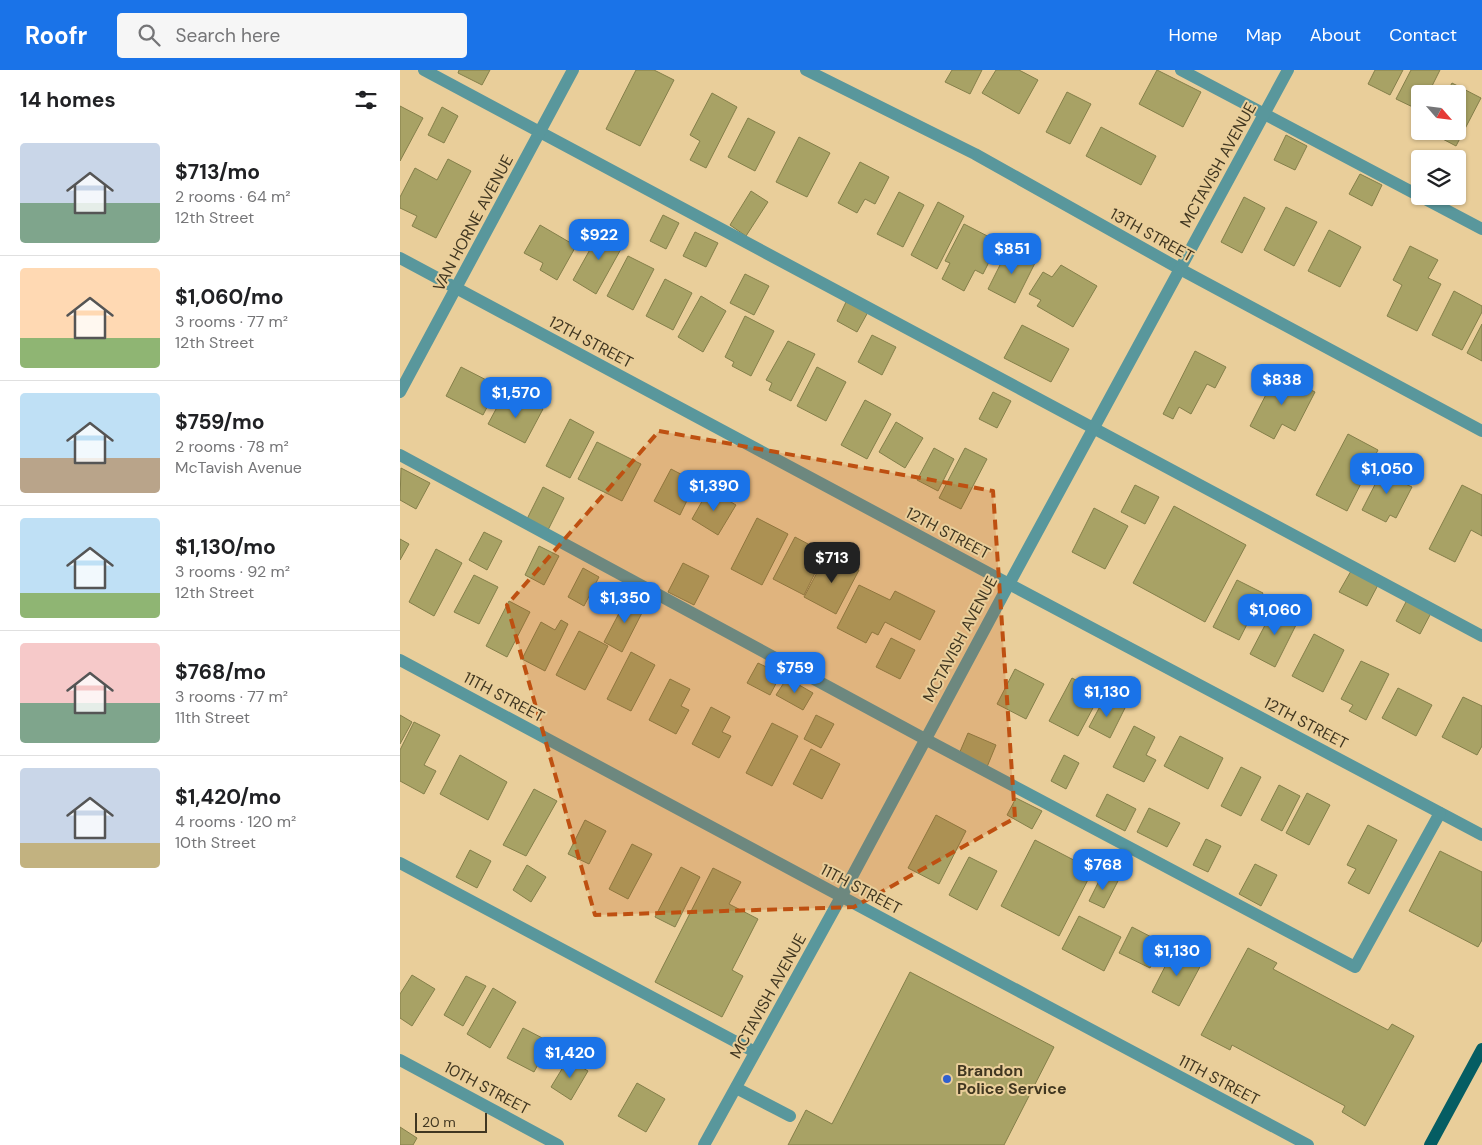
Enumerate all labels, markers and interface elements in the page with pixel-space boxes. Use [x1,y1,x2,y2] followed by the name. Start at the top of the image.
[117,13,467,58] search box
[25,20,87,51] text: Roofr
[135,21,163,49] icon: search
[175,23,280,48] text: Search here
[1168,23,1218,47] text: Home
[1246,23,1282,47] text: Map
[1310,23,1361,47] text: About
[1389,23,1457,47] text: Contact
[1411,85,1466,140] north arrow
[1411,85,1466,205] map controls
[20,86,116,114] text: 14 homes
[352,86,380,114] icon: filters
[1175,99,1261,231] street label: MCTAVISH AVENUE
[1411,150,1466,205] button: layers
[428,151,518,295] street label: VAN HORNE AVENUE
[175,158,260,186] text: $713/mo
[60,163,120,223] icon: home
[175,186,291,207] text: 2 rooms · 64 m²
[1106,203,1198,267] street label: 13TH STREET
[175,207,254,228] text: 12th Street
[569,218,629,261] pin: $922
[580,224,618,245] text: $922
[982,232,1042,275] pin: $851
[994,238,1030,259] text: $851
[175,283,284,311] text: $1,060/mo
[60,288,120,348] icon: home
[175,311,288,332] text: 3 rooms · 77 m²
[545,311,637,373] street label: 12TH STREET
[175,332,254,353] text: 12th Street
[1252,364,1312,406] pin: $838
[1262,369,1302,390] text: $838
[475,376,557,419] pin: $1,570
[491,382,541,403] text: $1,570
[175,408,264,436] text: $759/mo
[60,413,120,473] icon: home
[175,436,289,457] text: 2 rooms · 78 m²
[1346,452,1428,495] pin: $1,050
[175,457,302,478] text: McTavish Avenue
[1361,458,1413,479] text: $1,050
[673,470,755,512] pin: $1,390
[689,475,739,496] text: $1,390
[902,502,994,564] street label: 12TH STREET
[175,533,276,561] text: $1,130/mo
[60,538,120,598] icon: home
[802,542,862,584] pin: $713
[815,547,849,568] text: $713
[175,561,290,582] text: 3 rooms · 92 m²
[918,572,1002,706] street label: MCTAVISH AVENUE
[175,582,254,603] text: 12th Street
[584,582,666,624] pin: $1,350
[600,587,650,608] text: $1,350
[1234,594,1316,636] pin: $1,060
[1249,599,1301,620] text: $1,060
[765,652,825,694] pin: $759
[776,657,814,678] text: $759
[175,658,266,686] text: $768/mo
[60,663,120,723] icon: home
[460,667,548,727] street label: 11TH STREET
[1066,676,1148,718] pin: $1,130
[1084,681,1130,702] text: $1,130
[175,686,288,707] text: 3 rooms · 77 m²
[1260,692,1352,754] street label: 12TH STREET
[175,707,250,728] text: 11th Street
[175,783,281,811] text: $1,420/mo
[60,788,120,848] icon: home
[175,811,296,832] text: 4 rooms · 120 m²
[175,832,256,853] text: 10th Street
[1073,848,1133,891] pin: $768
[1084,854,1122,875] text: $768
[817,859,905,919] street label: 11TH STREET
[725,930,811,1062] street label: MCTAVISH AVENUE
[1136,934,1218,977] pin: $1,130
[1154,940,1200,961] text: $1,130
[529,1036,611,1079] pin: $1,420
[545,1042,595,1063] text: $1,420
[1175,1050,1263,1110] street label: 11TH STREET
[441,1057,533,1119] street label: 10TH STREET
[957,1060,1067,1099] place label: Brandon Police Service
[941,1073,953,1085] marker: Brandon Police Service
[415,1110,488,1133] scale bar
[422,1113,456,1131] text: 20 m

